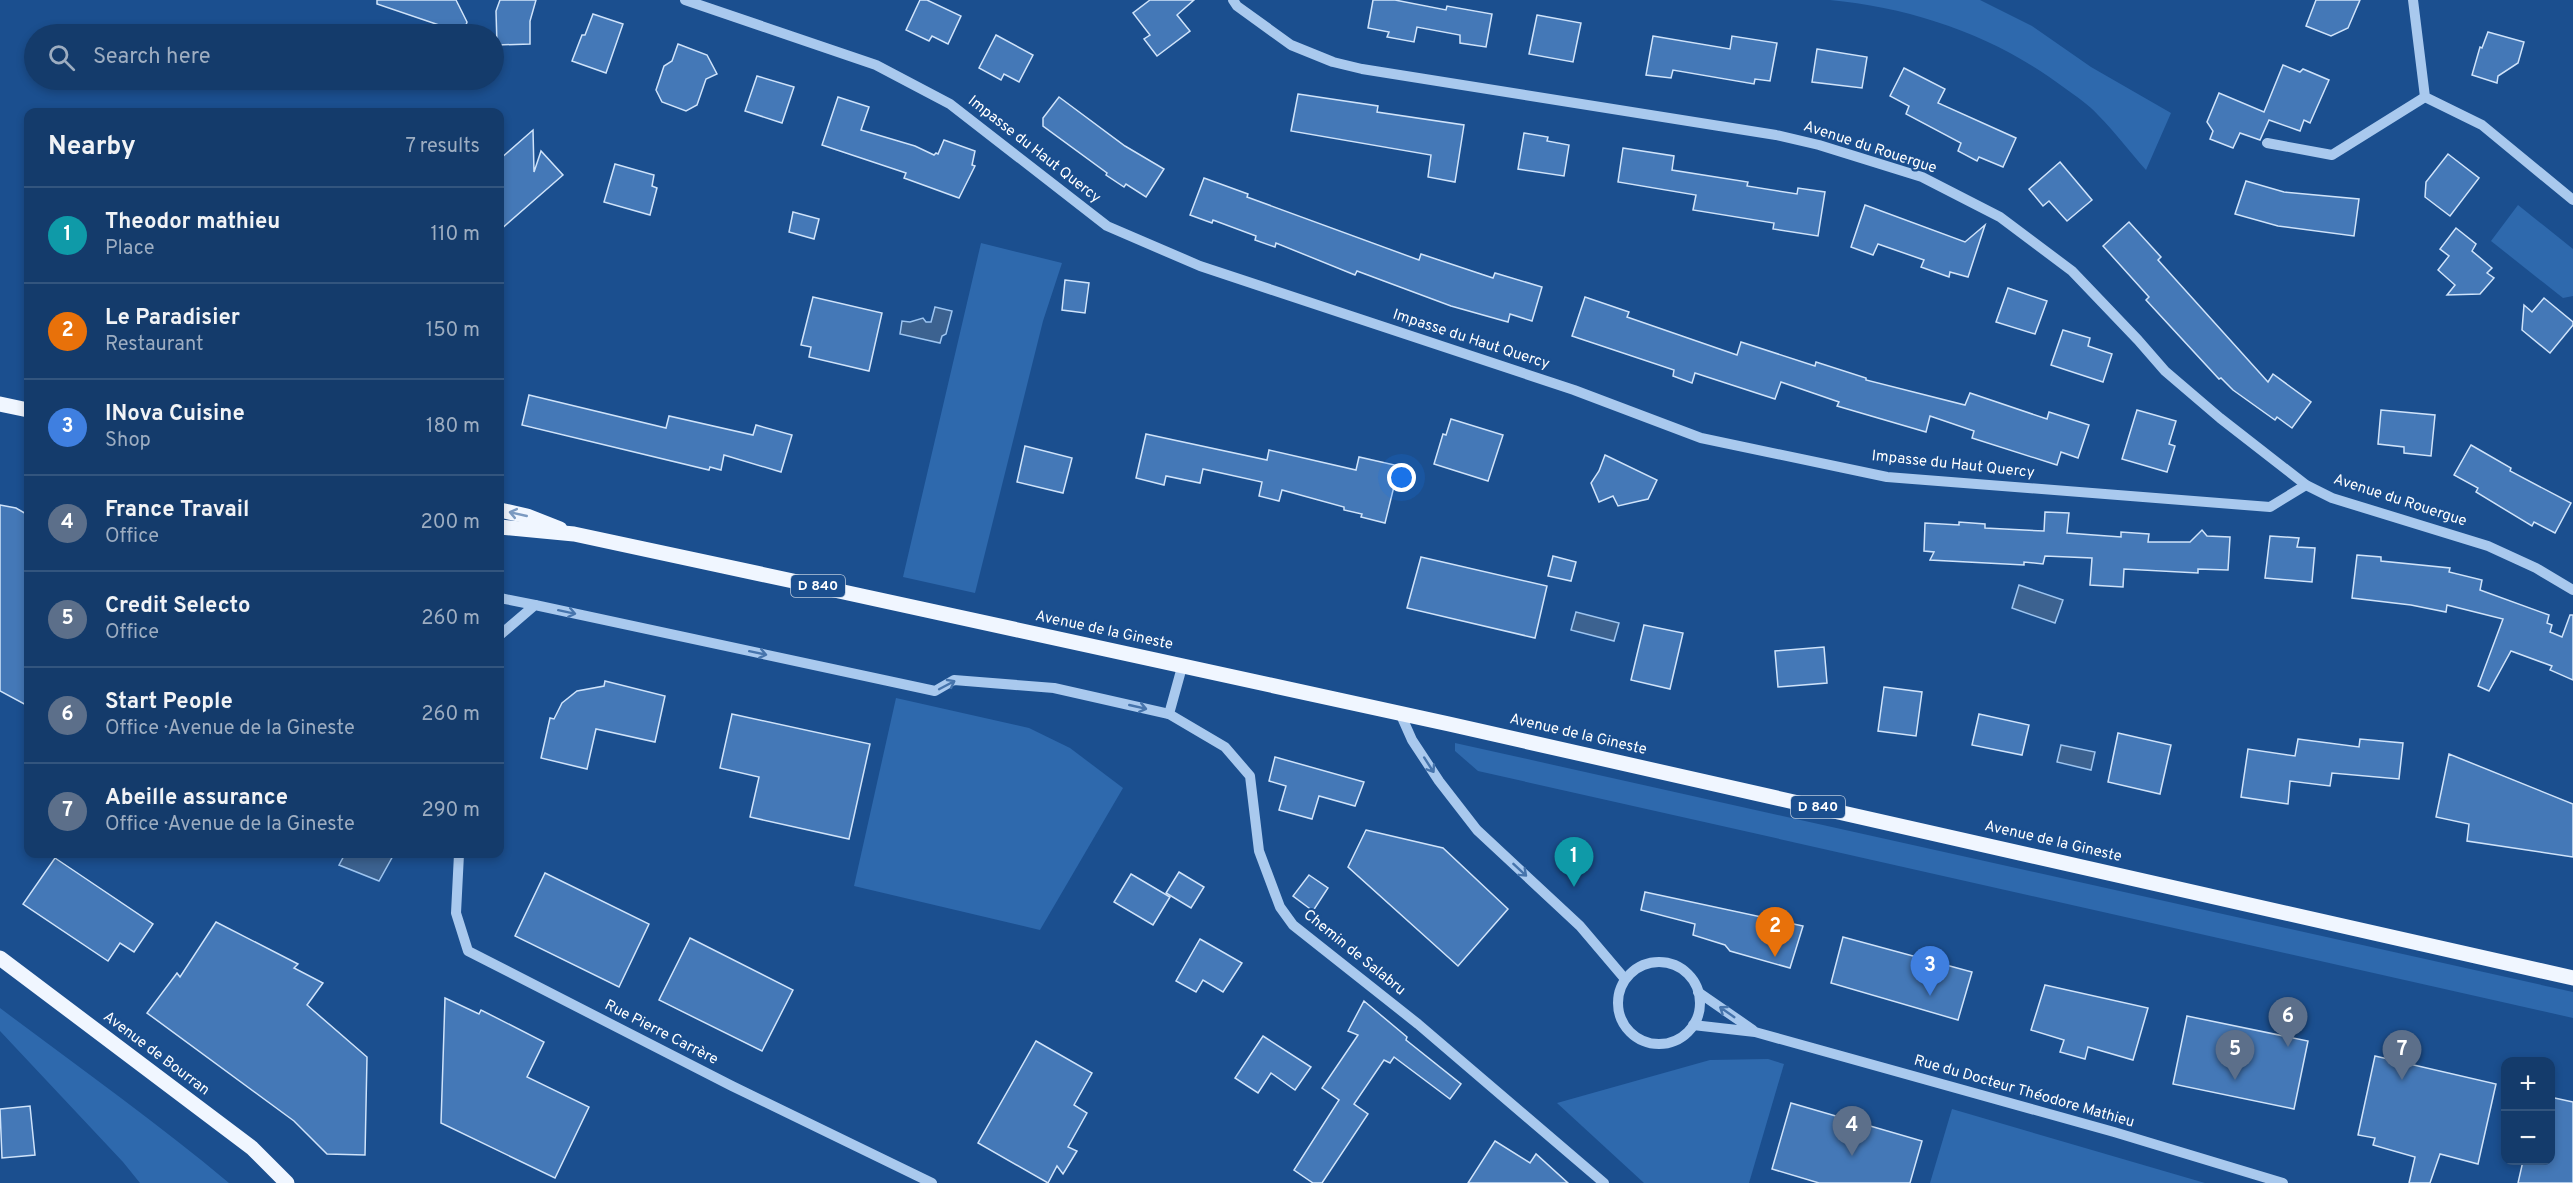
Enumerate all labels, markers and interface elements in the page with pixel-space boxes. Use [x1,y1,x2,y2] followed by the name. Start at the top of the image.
[24,24,504,90] search box
[45,41,78,74] icon: search
[93,44,211,71] text: Search here
[964,92,1104,208] street label: Impasse du Haut Quercy
[1801,117,1939,179] street label: Avenue du Rouergue
[48,131,136,164] text: Nearby
[405,134,480,160] text: 7 results
[105,209,280,236] text: Theodor mathieu
[64,222,72,248] text: 1
[431,222,480,248] text: 110 m
[105,236,155,262] text: Place
[105,305,240,332] text: Le Paradisier
[1390,306,1552,374] street label: Impasse du Haut Quercy
[61,318,74,344] text: 2
[426,318,480,344] text: 150 m
[105,332,204,358] text: Restaurant
[105,401,245,428] text: INova Cuisine
[62,414,74,440] text: 3
[426,414,480,440] text: 180 m
[105,428,151,454] text: Shop
[1871,447,2035,483] street label: Impasse du Haut Quercy
[1387,463,1416,492] your location
[2331,470,2469,532] street label: Avenue du Rouergue
[105,497,249,524] text: France Travail
[508,508,528,519] one-way arrow
[61,510,74,536] text: 4
[421,510,480,536] text: 200 m
[105,524,159,550] text: Office
[791,575,845,597] road number: D 840
[105,593,251,620] text: Credit Selecto
[61,606,74,632] text: 5
[421,606,480,632] text: 260 m
[557,607,576,618] one-way arrow
[1033,607,1175,655] street label: Avenue de la Gineste
[105,620,159,646] text: Office
[747,648,767,659] one-way arrow
[938,679,955,691] one-way arrow
[105,689,233,716] text: Start People
[61,702,74,728] text: 6
[421,702,480,728] text: 260 m
[1128,702,1147,714] one-way arrow
[1508,710,1648,760] street label: Avenue de la Gineste
[105,716,355,742] text: Office · Avenue de la Gineste
[1422,756,1435,773] one-way arrow
[105,785,288,812] text: Abeille assurance
[1791,796,1845,818] road number: D 840
[62,798,73,824] text: 7
[422,798,480,824] text: 290 m
[105,812,355,838] text: Office · Avenue de la Gineste
[1983,817,2123,867] street label: Avenue de la Gineste
[1554,838,1594,887] pin: 1
[1512,862,1527,877] one-way arrow
[1299,906,1409,1000] street label: Chemin de Salabru
[1756,908,1794,957] pin: 2
[1910,946,1950,996] pin: 3
[601,996,721,1070] street label: Rue Pierre Carrère
[2268,998,2308,1047] pin: 6
[1719,1006,1735,1018] one-way arrow
[99,1008,213,1100] street label: Avenue de Bourran
[2216,1030,2254,1080] pin: 5
[2382,1030,2422,1080] pin: 7
[1912,1051,2136,1133] street label: Rue du Docteur Théodore Mathieu
[2501,1057,2555,1165] map controls
[2501,1057,2555,1111] button: +
[1832,1106,1872,1156] pin: 4
[2501,1111,2555,1165] button: −

